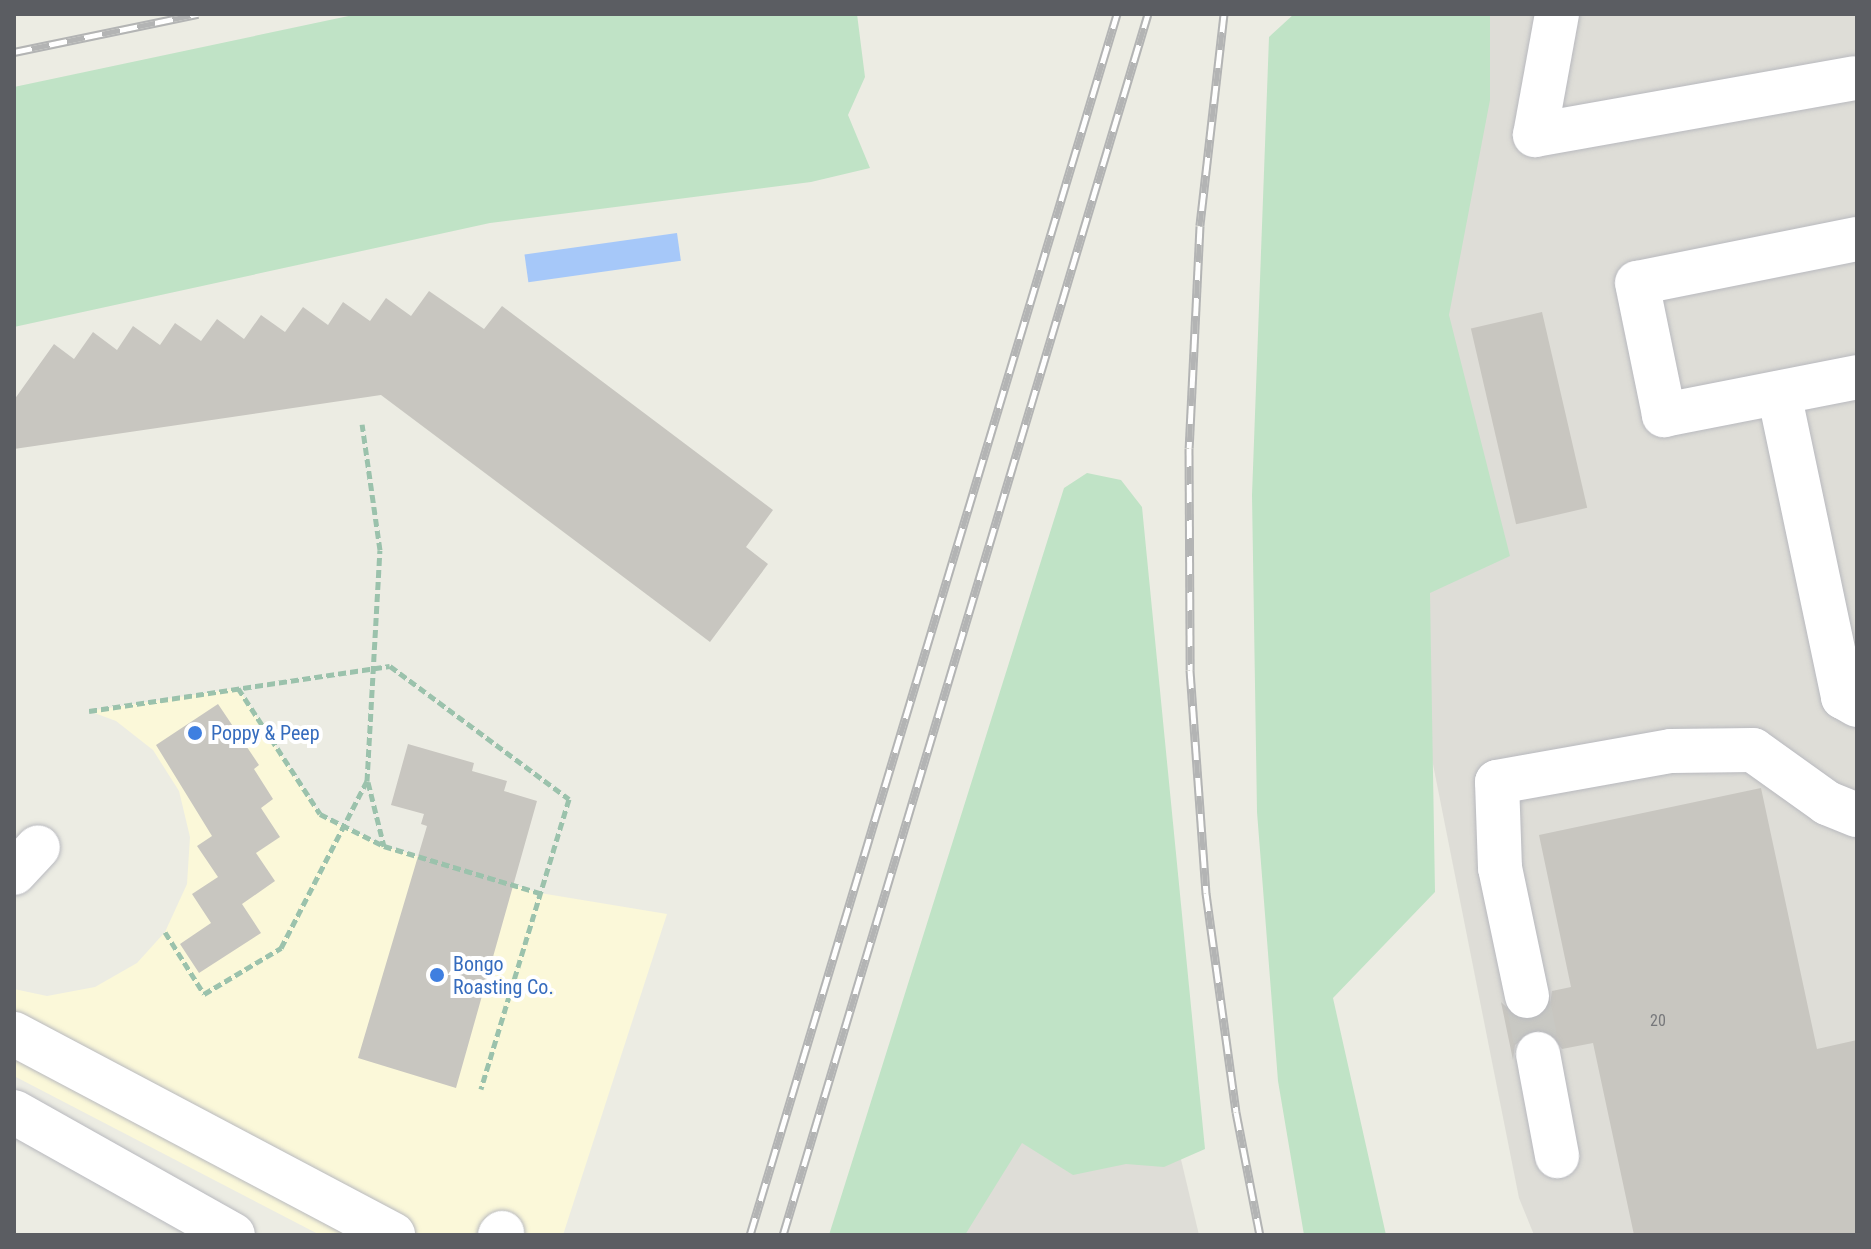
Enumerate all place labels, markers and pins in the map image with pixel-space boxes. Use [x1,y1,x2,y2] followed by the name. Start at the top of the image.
[211,721,320,745] place label: Poppy & Peep
[186,724,204,742] marker: Poppy & Peep
[453,952,554,999] place label: Bongo Roasting Co.
[428,966,446,984] marker: Bongo Roasting Co.

